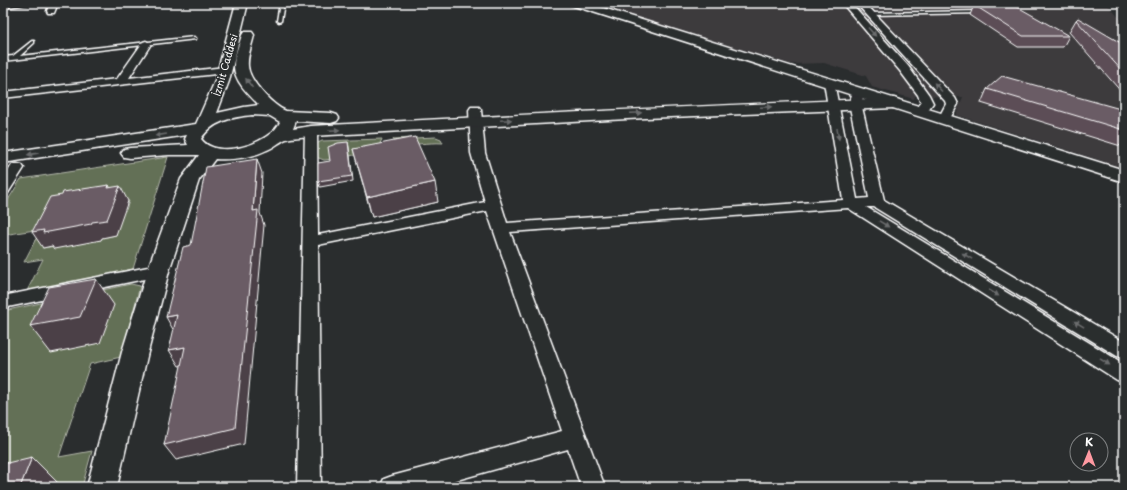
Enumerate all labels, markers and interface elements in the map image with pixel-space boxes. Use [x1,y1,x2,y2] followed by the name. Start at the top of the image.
[867,27,876,37] one-way arrow
[208,32,241,98] street label: İzmit Caddesi
[245,78,253,88] one-way arrow
[934,81,943,92] one-way arrow
[760,104,772,111] one-way arrow
[630,110,642,117] one-way arrow
[500,117,512,124] one-way arrow
[328,126,340,133] one-way arrow
[836,128,842,140] one-way arrow
[155,132,167,138] one-way arrow
[27,151,39,157] one-way arrow
[878,221,890,228] one-way arrow
[961,253,973,260] one-way arrow
[989,289,999,297] one-way arrow
[1073,320,1085,327] one-way arrow
[1099,358,1110,366] one-way arrow
[1069,432,1109,472] north arrow
[1085,433,1093,450] text: K

